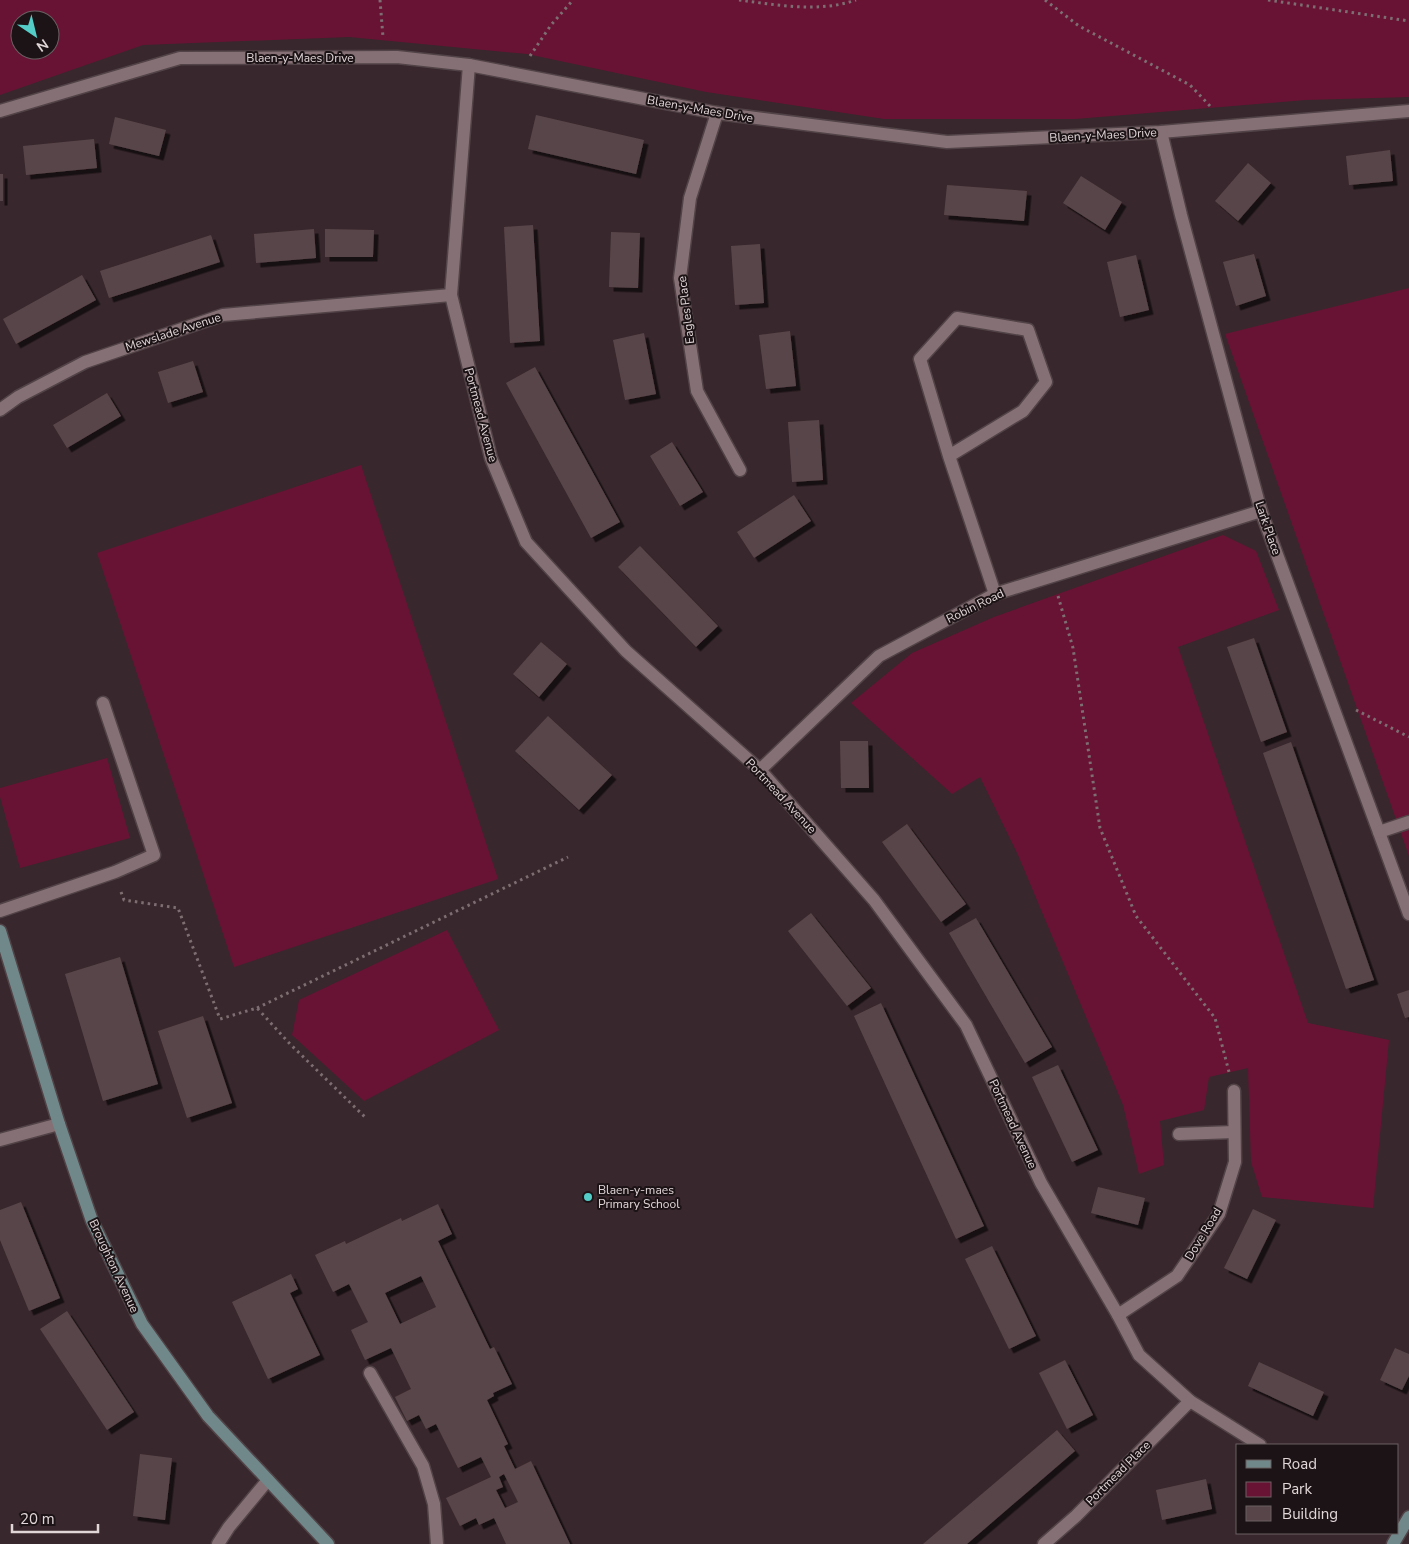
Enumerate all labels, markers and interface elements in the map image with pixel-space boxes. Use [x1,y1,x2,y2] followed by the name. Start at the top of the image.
[10,10,60,60] north arrow
[32,34,52,56] text: N
[246,50,354,66] street label: Blaen-y-Maes Drive
[646,92,754,126] street label: Blaen-y-Maes Drive
[1049,124,1157,146] street label: Blaen-y-Maes Drive
[674,275,698,345] street label: Eagles Place
[123,309,223,355] street label: Mewslade Avenue
[461,366,501,464] street label: Portmead Avenue
[1251,499,1285,557] street label: Lark Place
[944,585,1006,627] street label: Robin Road
[742,755,820,837] street label: Portmead Avenue
[985,1077,1041,1171] street label: Portmead Avenue
[598,1182,680,1212] place label: Blaen-y-maes Primary School
[582,1191,594,1203] marker: Blaen-y-maes Primary School
[1181,1205,1225,1263] street label: Dove Road
[85,1217,143,1315] street label: Broughton Avenue
[1082,1437,1154,1509] street label: Portmead Place
[1236,1444,1399,1534] legend
[1282,1454,1317,1474] text: Road
[1282,1479,1312,1499] text: Park
[12,1502,99,1534] scale bar
[1282,1504,1338,1524] text: Building
[20,1509,55,1529] text: 20 m

